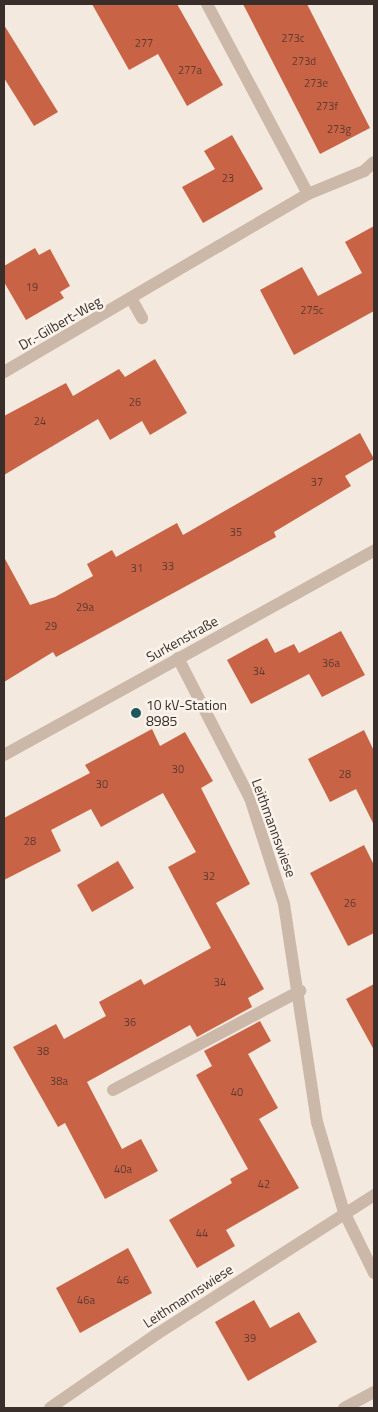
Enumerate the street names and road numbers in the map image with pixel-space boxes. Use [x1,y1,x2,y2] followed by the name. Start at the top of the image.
[16,293,104,353] street label: Dr.-Gilbert-Weg
[143,612,221,666] street label: Surkenstraße
[248,776,300,880] street label: Leithmannswiese
[140,1261,236,1331] street label: Leithmannswiese

